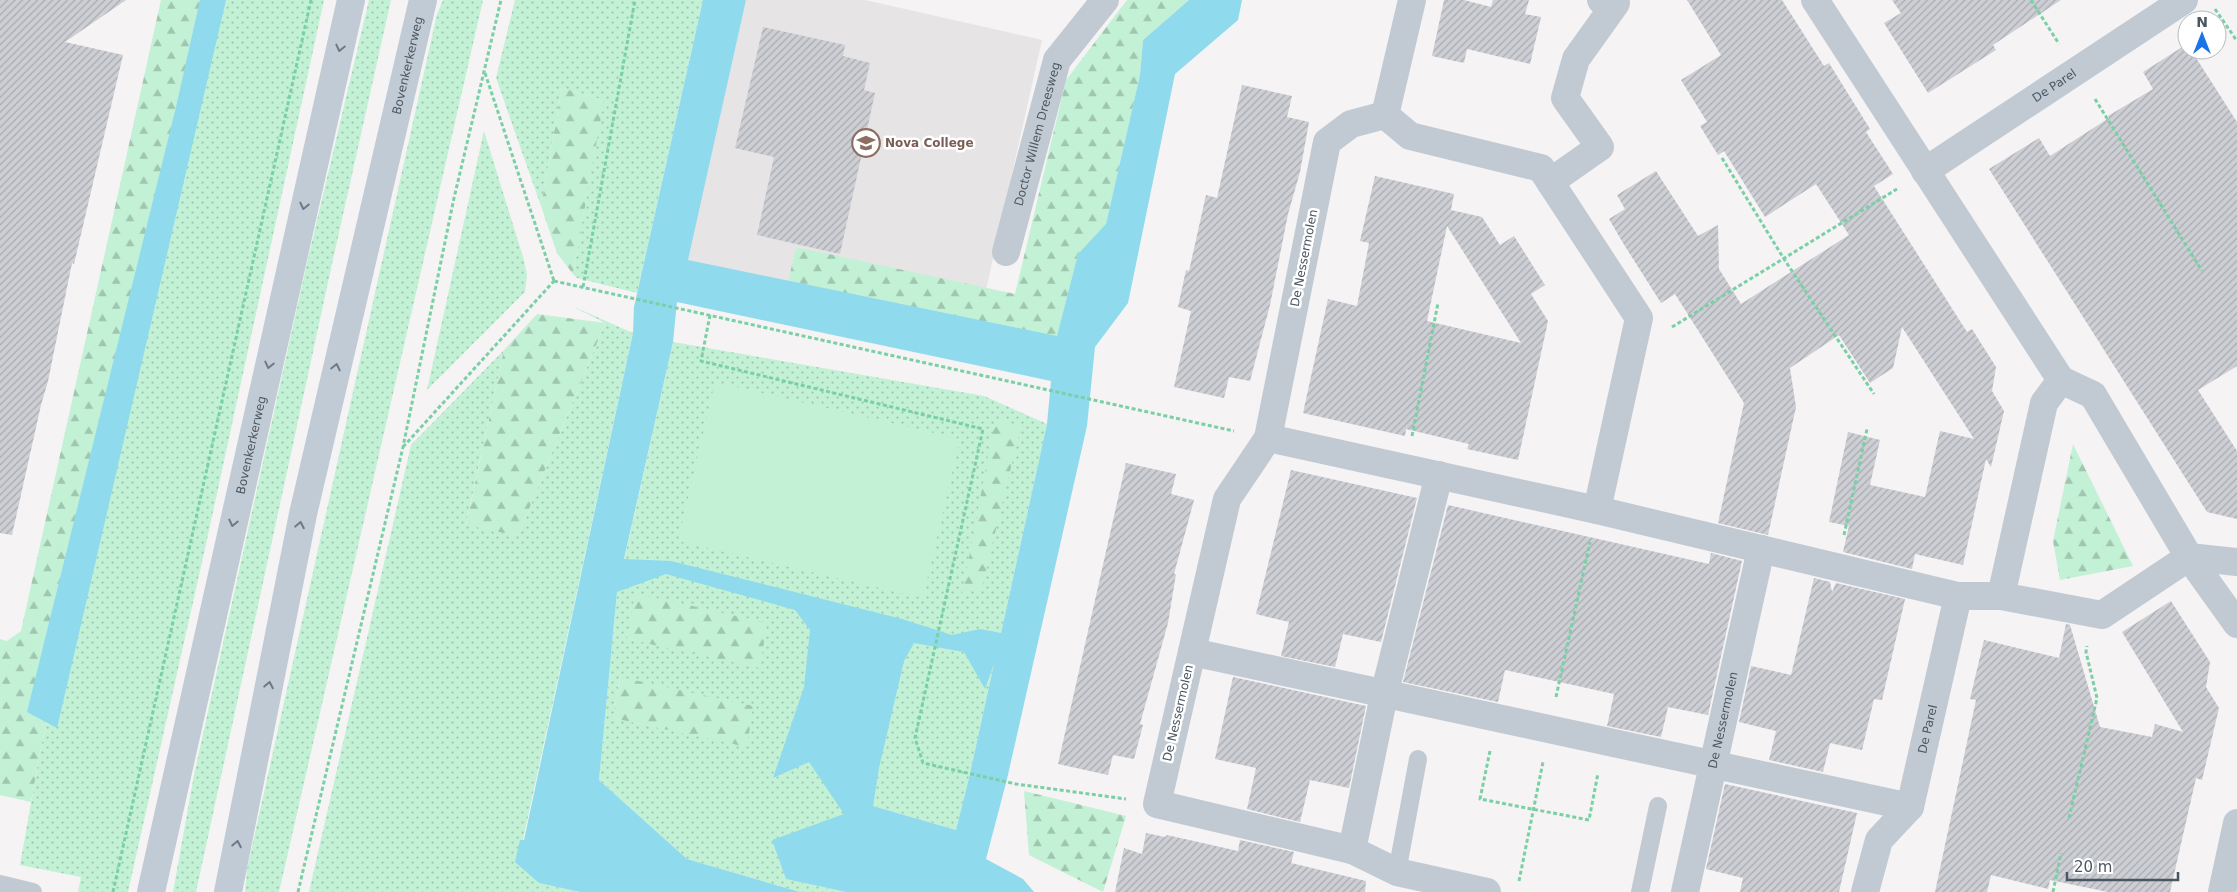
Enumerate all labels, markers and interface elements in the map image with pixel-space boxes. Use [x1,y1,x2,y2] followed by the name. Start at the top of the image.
[2177,10,2227,60] north arrow
[2196,14,2208,30] text: N
[390,15,426,116] street label: Bovenkerkerweg
[335,43,346,52] one-way arrow
[1012,61,1063,208] street label: Doctor Willem Dreesweg
[2030,66,2079,105] street label: De Parel
[851,128,881,158] school or university icon: Nova College
[885,136,974,150] place label: Nova College
[299,202,310,210] one-way arrow
[1288,208,1320,308] street label: De Nessermolen
[264,360,275,369] one-way arrow
[331,362,341,371] one-way arrow
[233,395,269,496] street label: Bovenkerkerweg
[228,519,239,528] one-way arrow
[295,521,305,530] one-way arrow
[1160,663,1196,763] street label: De Nessermolen
[1706,670,1741,770] street label: De Nessermolen
[263,680,274,689] one-way arrow
[1915,703,1940,755] street label: De Parel
[232,840,242,849] one-way arrow
[2067,850,2178,882] scale bar
[2074,858,2112,876] text: 20 m

